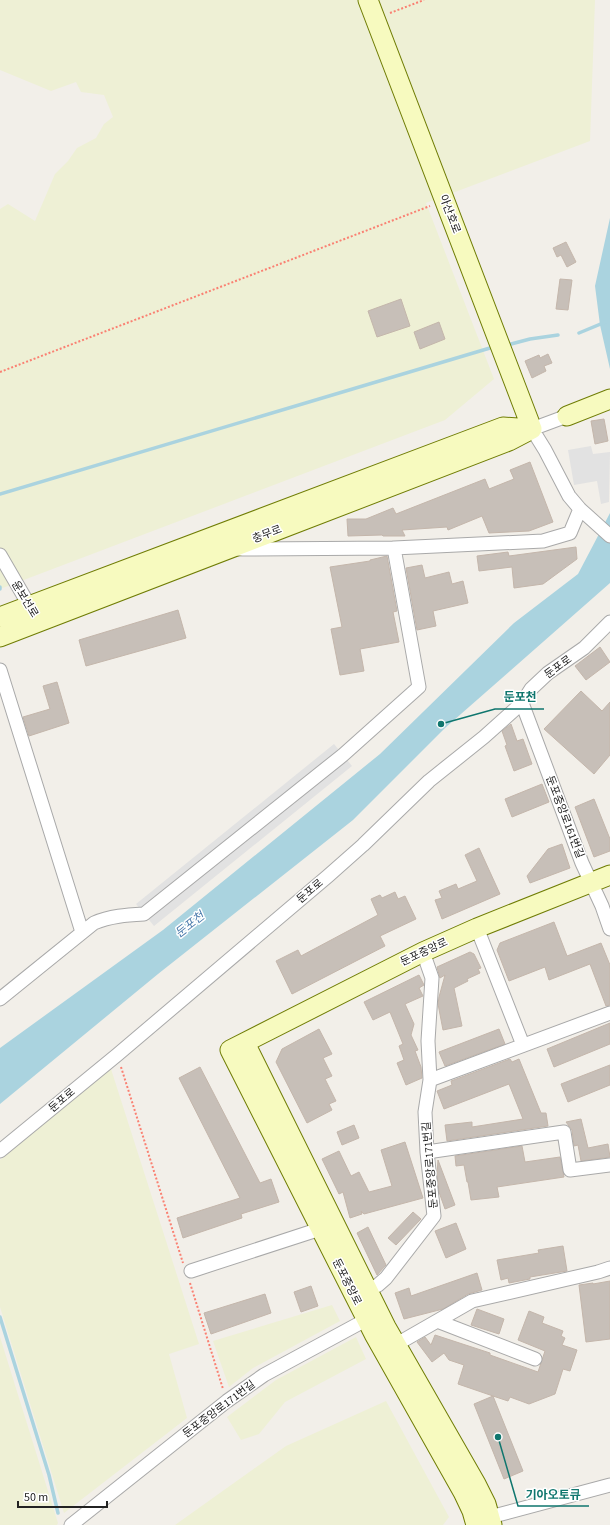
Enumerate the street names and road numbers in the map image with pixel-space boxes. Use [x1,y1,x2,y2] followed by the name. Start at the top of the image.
[436,192,464,236] street label: 아산호로
[250,522,284,546] street label: 충무로
[8,578,42,620] street label: 윤보선로
[541,652,575,682] street label: 둔포로
[542,774,588,860] street label: 둔포중앙로161번길
[294,875,326,907] street label: 둔포로
[398,935,450,969] street label: 둔포중앙로
[46,1084,78,1116] street label: 둔포로
[419,1121,441,1209] street label: 둔포중앙로171번길
[329,1256,365,1308] street label: 둔포중앙로
[180,1377,258,1441] street label: 둔포중앙로171번길

